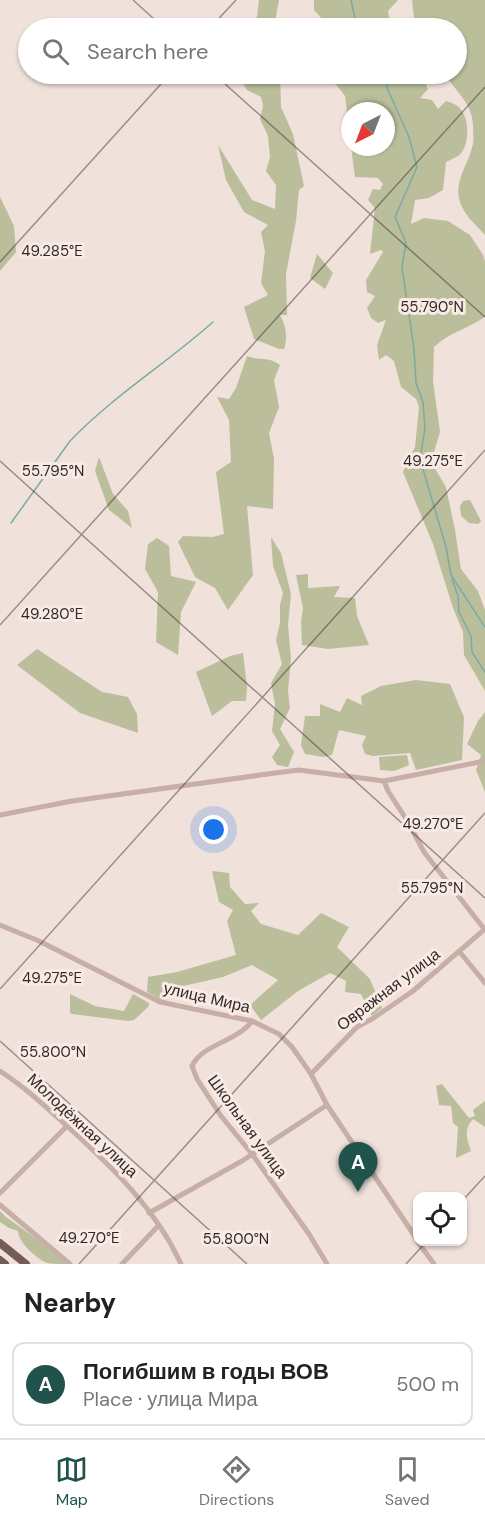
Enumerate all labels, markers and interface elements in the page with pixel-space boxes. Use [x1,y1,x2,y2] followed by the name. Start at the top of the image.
[18,18,467,84] search box
[39,35,72,68] icon: search
[87,37,208,66] text: Search here
[341,102,395,156] north arrow
[21,241,83,261] text: 49.285°E
[400,297,464,317] text: 55.790°N
[403,451,463,471] text: 49.275°E
[22,461,84,481] text: 55.795°N
[21,604,83,624] text: 49.280°E
[402,814,464,834] text: 49.270°E
[199,815,228,844] your location
[401,878,463,898] text: 55.795°N
[332,944,444,1035] street label: Овражная улица
[22,968,82,988] text: 49.275°E
[162,977,252,1018] street label: улица Мира
[20,1042,86,1062] text: 55.800°N
[23,1069,142,1182] street label: Молодёжная улица
[203,1070,292,1182] street label: Школьная улица
[338,1142,378,1192] pin: A
[413,1192,467,1246] map controls
[413,1192,467,1246] button: locate
[58,1228,120,1248] text: 49.270°E
[203,1229,269,1249] text: 55.800°N
[24,1286,116,1320] text: Nearby
[83,1357,329,1386] text: Погибшим в годы ВОВ
[38,1371,53,1397] text: A
[396,1371,459,1397] text: 500 m
[83,1386,258,1412] text: Place · улица Мира
[55,1453,88,1510] tab: Map
[199,1453,274,1510] tab: Directions
[385,1453,430,1510] tab: Saved

